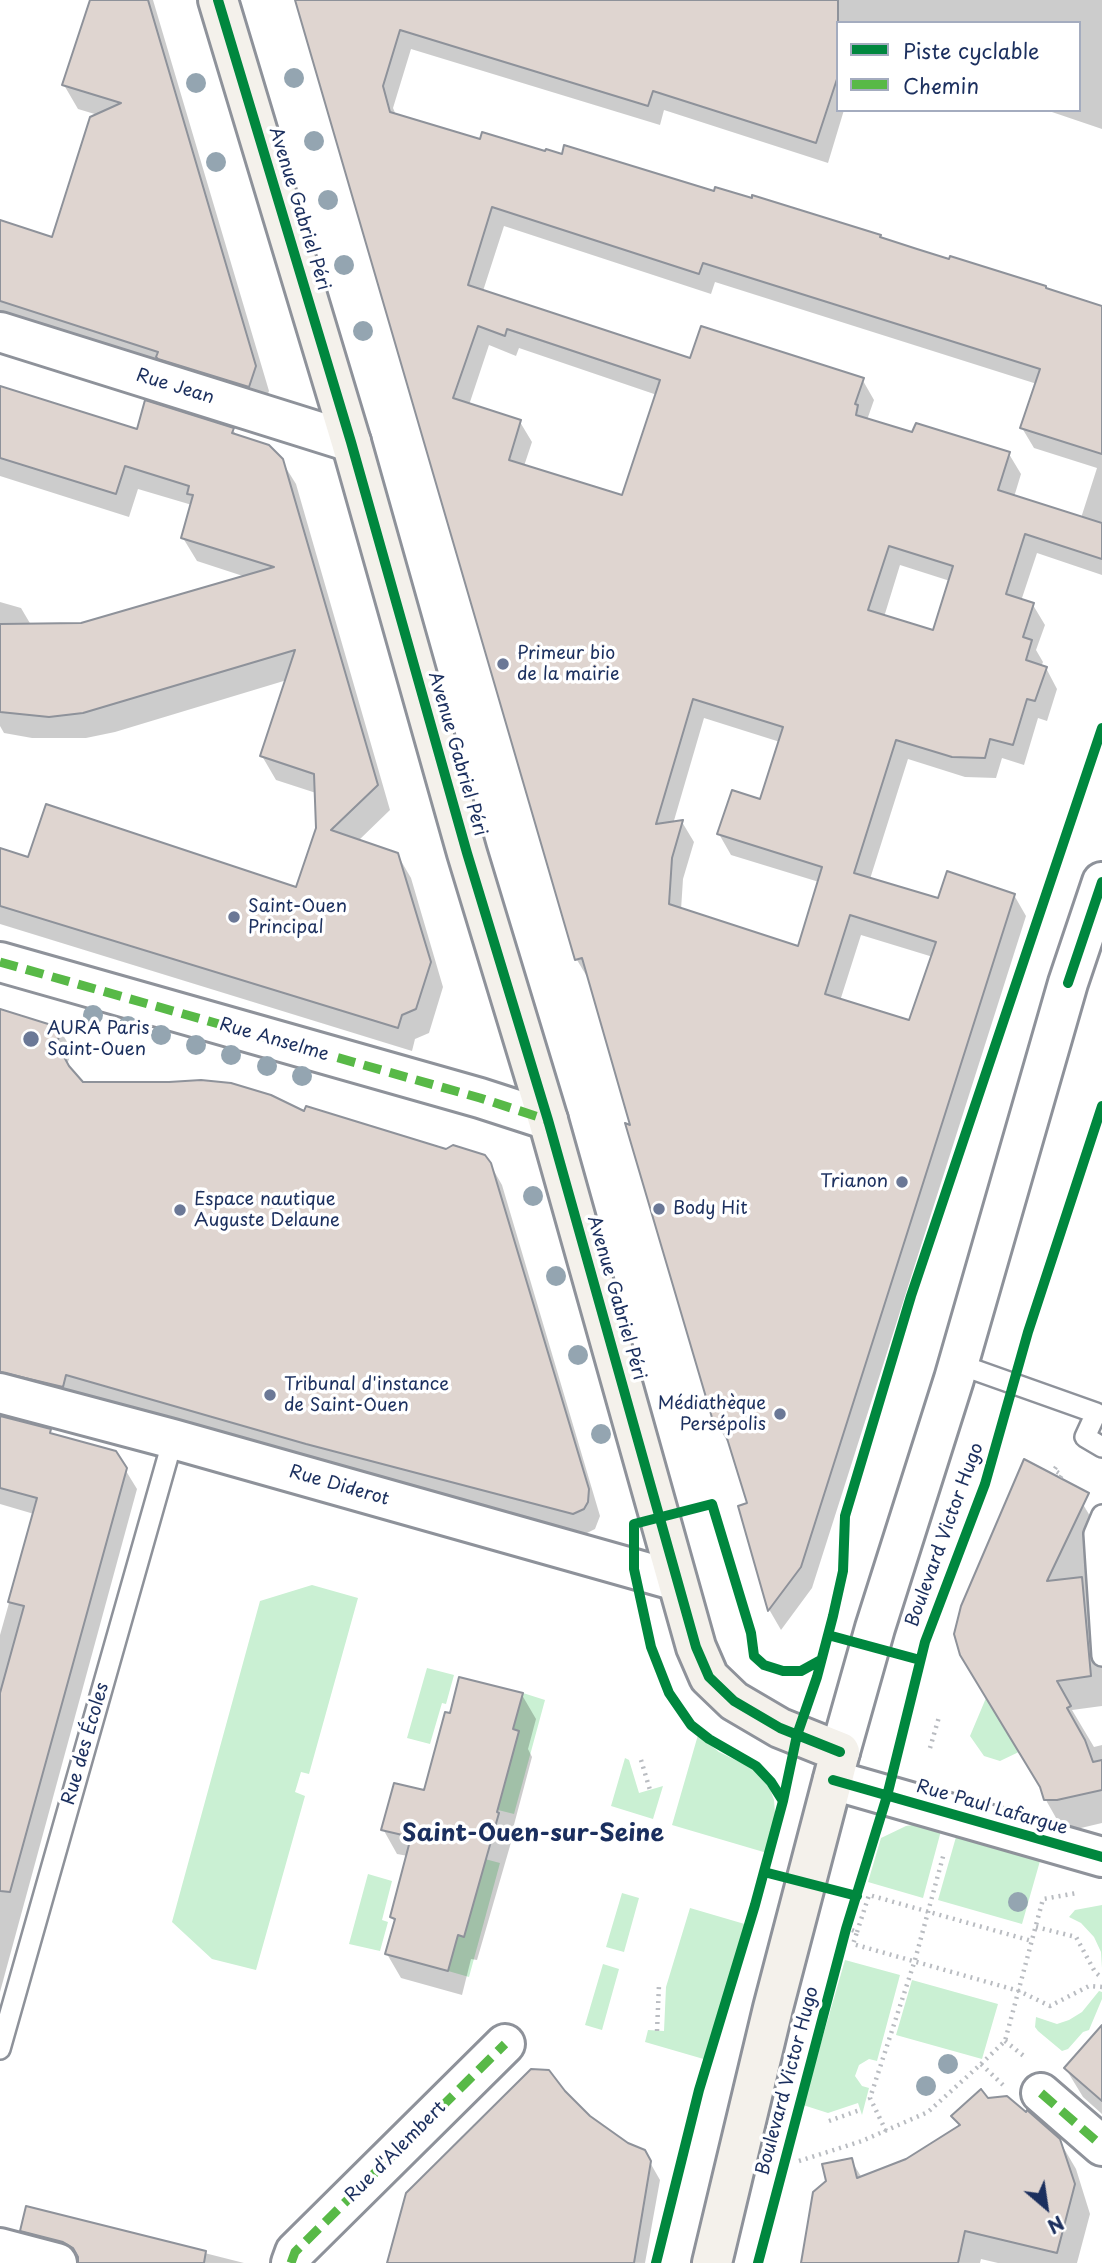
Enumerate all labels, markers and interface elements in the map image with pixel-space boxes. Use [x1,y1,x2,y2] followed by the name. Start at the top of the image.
[836,21,1081,112] legend
[903,34,1039,66] text: Piste cyclable
[903,69,979,101] text: Chemin
[264,125,334,293] street label: Avenue Gabriel Péri
[133,365,217,409] street label: Rue Jean
[517,643,620,686] place label: Primeur bio de la mairie
[495,656,511,672] marker: Primeur bio de la mairie
[423,669,491,839] street label: Avenue Gabriel Péri
[248,896,347,939] place label: Saint-Ouen Principal
[226,909,242,925] marker: Saint-Ouen Principal
[217,1014,331,1066] street label: Rue Anselme
[47,1018,150,1060] place label: AURA Paris Saint-Ouen
[21,1029,41,1049] marker: AURA Paris Saint-Ouen
[820,1171,888,1193] place label: Trianon
[894,1174,910,1190] marker: Trianon
[194,1189,340,1232] place label: Espace nautique Auguste Delaune
[673,1198,748,1220] place label: Body Hit
[651,1201,667,1217] marker: Body Hit
[172,1202,188,1218] marker: Espace nautique Auguste Delaune
[582,1213,650,1383] street label: Avenue Gabriel Péri
[284,1374,449,1416] place label: Tribunal d'instance de Saint-Ouen
[262,1387,278,1403] marker: Tribunal d'instance de Saint-Ouen
[658,1393,766,1436] place label: Médiathèque Persépolis
[772,1406,788,1422] marker: Médiathèque Persépolis
[902,1440,988,1630] street label: Boulevard Victor Hugo
[286,1461,392,1511] street label: Rue Diderot
[58,1680,114,1808] street label: Rue des Écoles
[914,1776,1070,1840] street label: Rue Paul Lafargue
[402,1820,664,1848] district label: Saint-Ouen-sur-Seine
[752,1984,824,2178] street label: Boulevard Victor Hugo
[341,2097,451,2207] street label: Rue d'Alembert
[1011,2172,1081,2242] north arrow
[1043,2209,1070,2241] text: N

